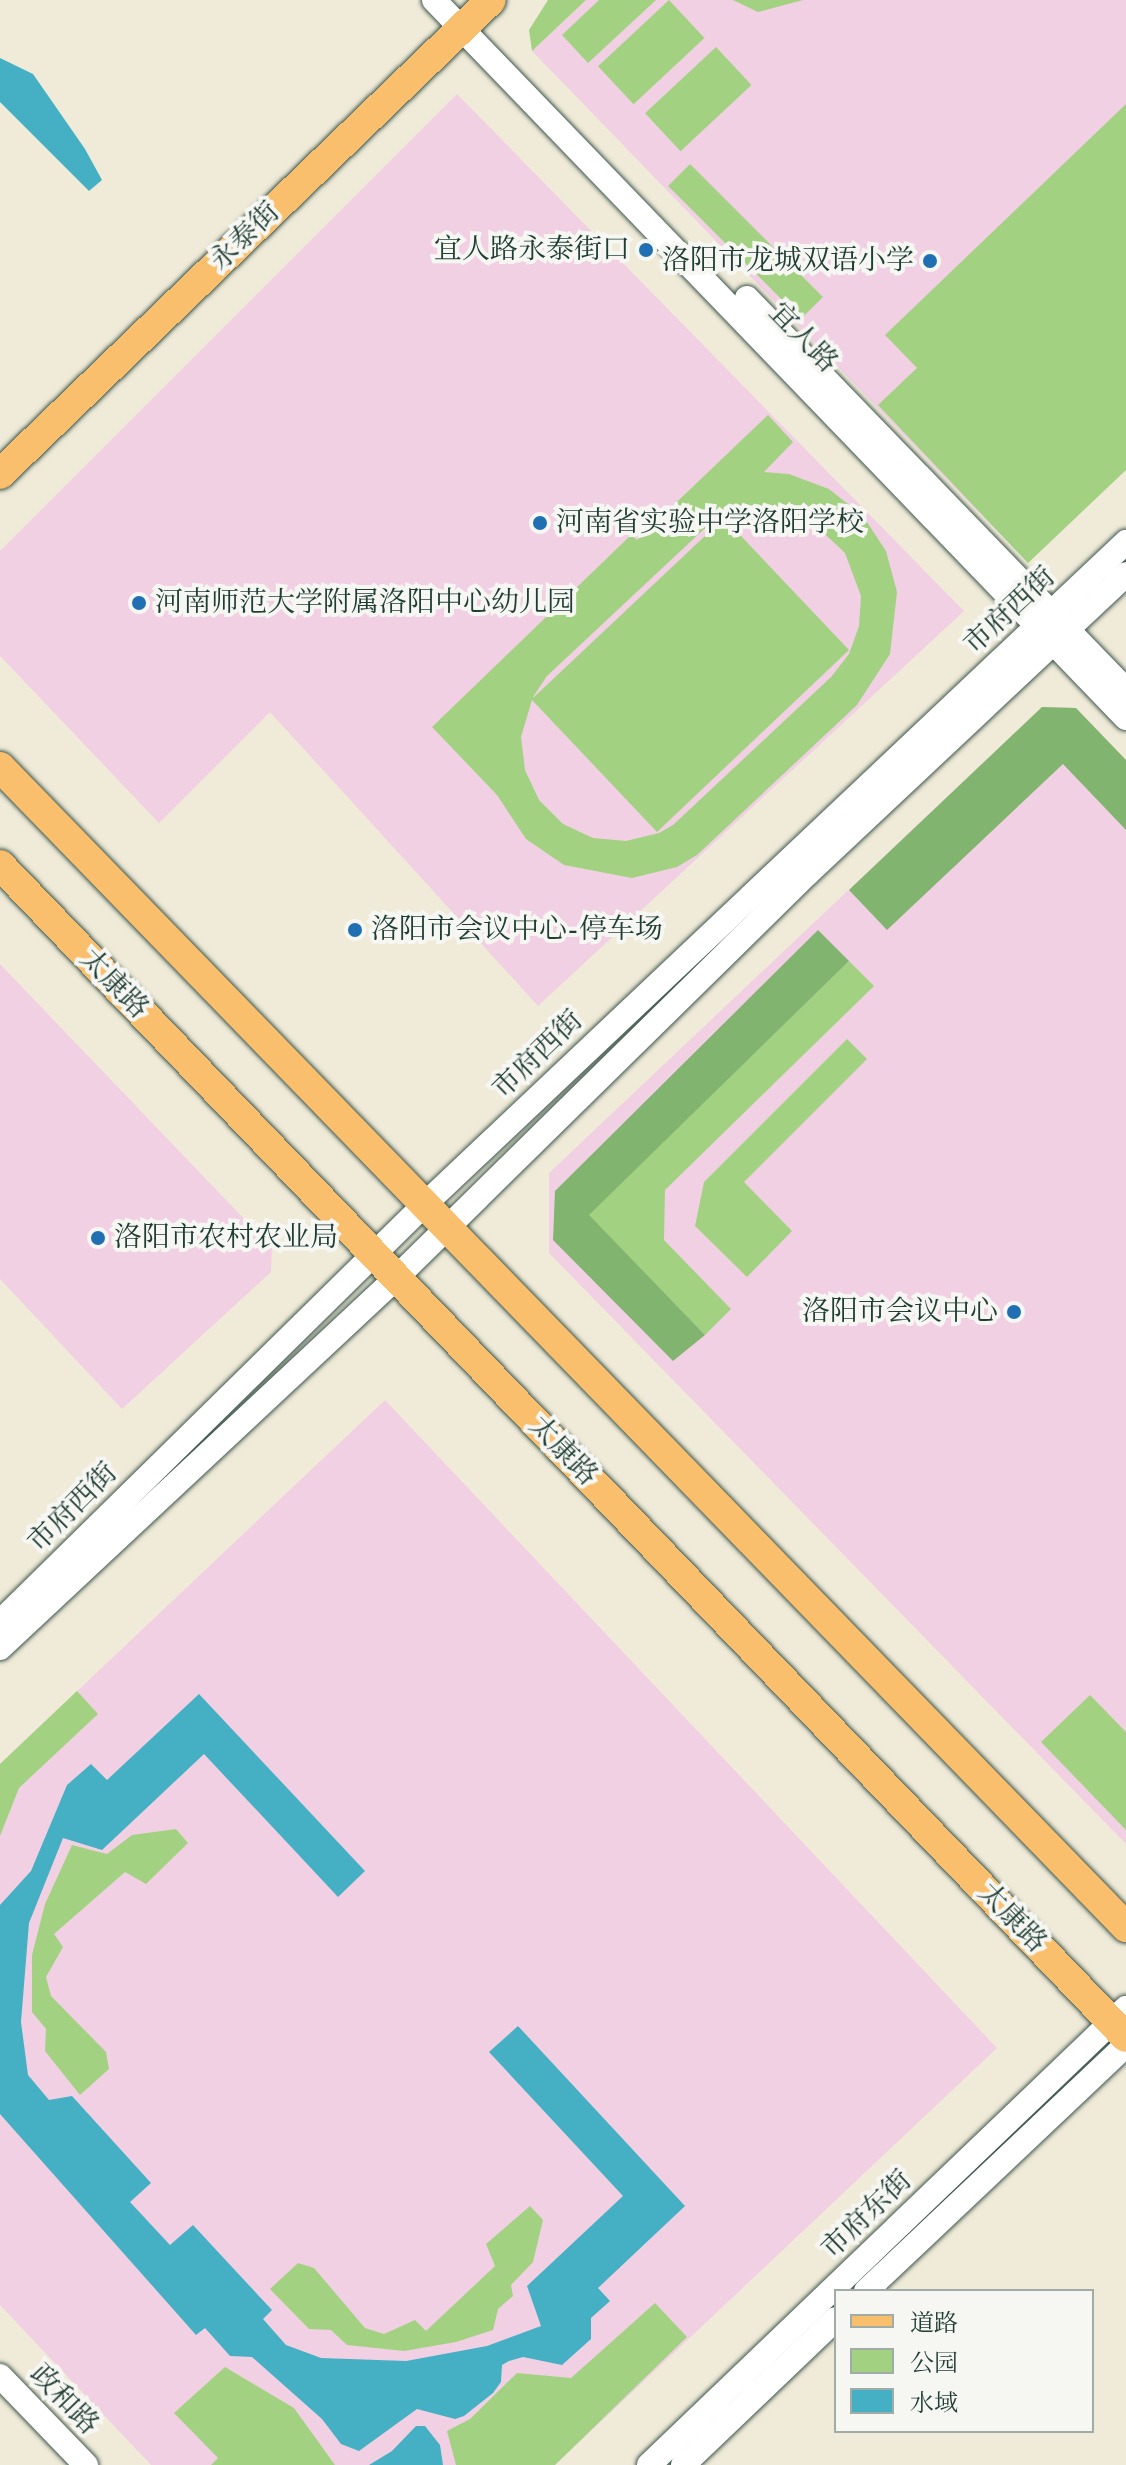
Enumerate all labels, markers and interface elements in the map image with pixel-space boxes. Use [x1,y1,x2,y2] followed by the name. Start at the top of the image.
[203,196,287,278] street label: 永泰街
[434,233,630,267] place label: 宜人路永泰街口
[637,241,655,259] marker: 宜人路永泰街口
[662,244,914,278] place label: 洛阳市龙城双语小学
[921,252,939,270] marker: 洛阳市龙城双语小学
[762,296,844,380] street label: 宜人路
[556,506,864,540] place label: 河南省实验中学洛阳学校
[531,514,549,532] marker: 河南省实验中学洛阳学校
[958,561,1062,661] street label: 市府西街
[155,586,575,620] place label: 河南师范大学附属洛阳中心幼儿园
[130,594,148,612] marker: 河南师范大学附属洛阳中心幼儿园
[371,913,663,947] place label: 洛阳市会议中心-停车场
[346,921,364,939] marker: 洛阳市会议中心-停车场
[73,942,155,1026] street label: 太康路
[486,1004,590,1106] street label: 市府西街
[114,1221,338,1255] place label: 洛阳市农村农业局
[89,1229,107,1247] marker: 洛阳市农村农业局
[802,1295,998,1329] place label: 洛阳市会议中心
[1005,1303,1023,1321] marker: 洛阳市会议中心
[522,1409,604,1493] street label: 太康路
[22,1457,124,1559] street label: 市府西街
[971,1876,1053,1960] street label: 太康路
[815,2164,919,2266] street label: 市府东街
[834,2289,1094,2433] legend
[910,2308,958,2339] text: 道路
[910,2348,958,2379] text: 公园
[23,2358,105,2442] street label: 政和路
[910,2388,958,2419] text: 水域

